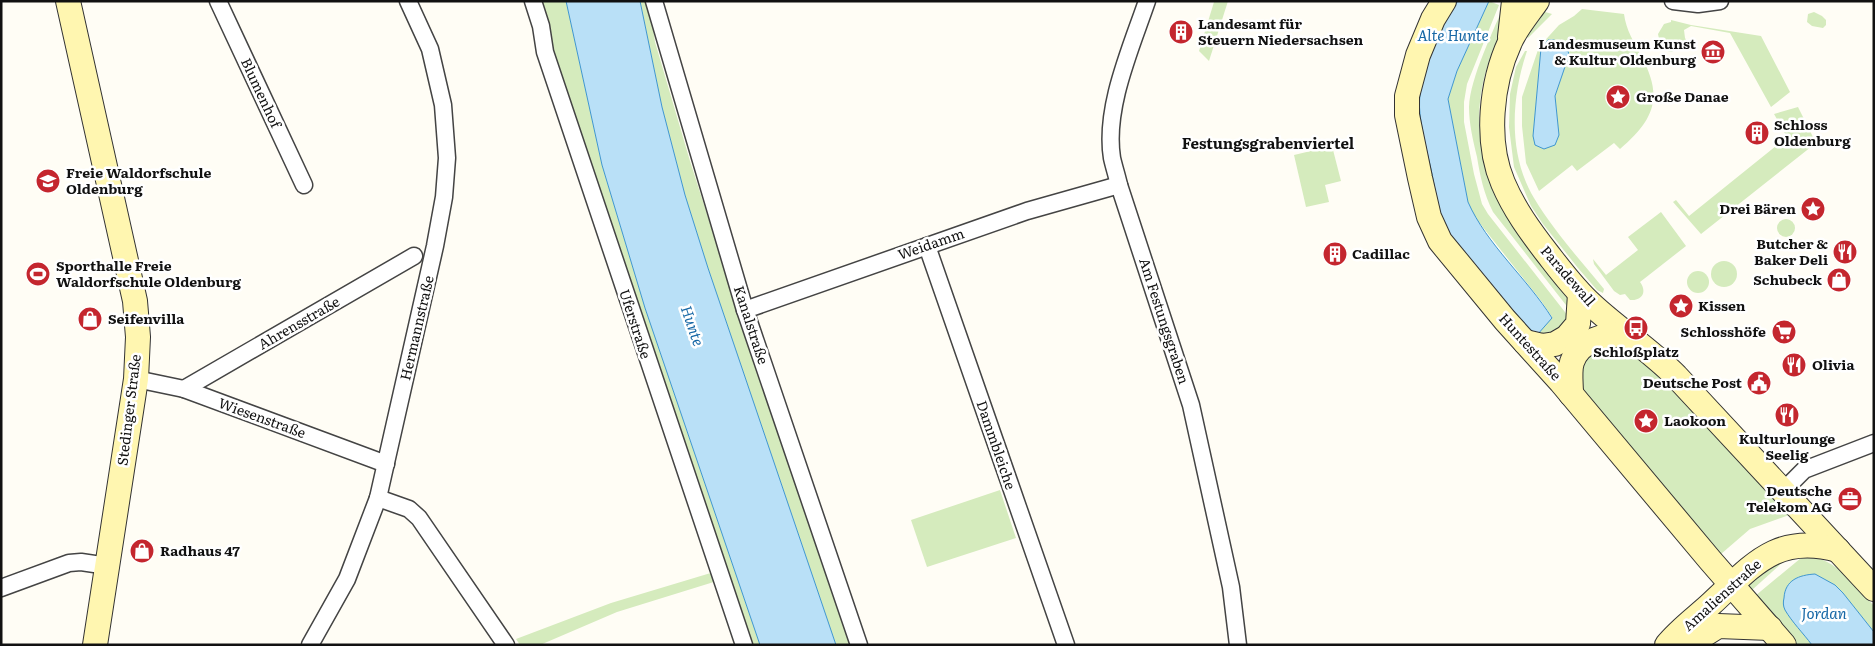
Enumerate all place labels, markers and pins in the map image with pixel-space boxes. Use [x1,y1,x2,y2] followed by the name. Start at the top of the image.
[1198,13,1363,49] place label: Landesamt für Steuern Niedersachsen
[1168,19,1194,45] building icon: Landesamt für Steuern Niedersachsen
[1539,33,1697,69] place label: Landesmuseum Kunst & Kultur Oldenburg
[1700,39,1726,65] museum icon: Landesmuseum Kunst & Kultur Oldenburg
[1605,84,1631,110] place icon: Große Danae
[1636,86,1729,106] place label: Große Danae
[1774,114,1851,150] place label: Schloss Oldenburg
[1744,120,1770,146] building icon: Schloss Oldenburg
[66,162,211,198] place label: Freie Waldorfschule Oldenburg
[35,168,61,194] school or university icon: Freie Waldorfschule Oldenburg
[1800,196,1826,222] place icon: Drei Bären
[1719,198,1796,218] place label: Drei Bären
[1754,233,1828,269] place label: Butcher & Baker Deli
[1832,239,1858,265] restaurant icon: Butcher & Baker Deli
[1322,241,1348,267] building icon: Cadillac
[1352,243,1410,263] place label: Cadillac
[56,255,241,291] place label: Sporthalle Freie Waldorfschule Oldenburg
[25,261,51,287] sports icon: Sporthalle Freie Waldorfschule Oldenburg
[1826,267,1852,293] shop icon: Schubeck
[1753,269,1823,289] place label: Schubeck
[1668,293,1694,319] place icon: Kissen
[1698,295,1746,315] place label: Kissen
[77,306,103,332] shop icon: Seifenvilla
[108,308,185,328] place label: Seifenvilla
[1623,315,1649,341] bus stop icon: Schloßplatz
[1771,319,1797,345] supermarket icon: Schlosshöfe
[1681,321,1766,341] place label: Schlosshöfe
[1593,341,1679,361] place label: Schloßplatz
[1781,352,1807,378] restaurant icon: Olivia
[1812,354,1855,374] place label: Olivia
[1746,370,1772,396] public building icon: Deutsche Post
[1643,372,1743,392] place label: Deutsche Post
[1774,402,1800,428] restaurant icon: Kulturlounge Seelig
[1633,408,1659,434] place icon: Laokoon
[1664,410,1726,430] place label: Laokoon
[1739,428,1835,464] place label: Kulturlounge Seelig
[1746,480,1832,516] place label: Deutsche Telekom AG
[1837,486,1863,512] office icon: Deutsche Telekom AG
[129,538,155,564] shop icon: Radhaus 47
[160,540,240,560] place label: Radhaus 47

